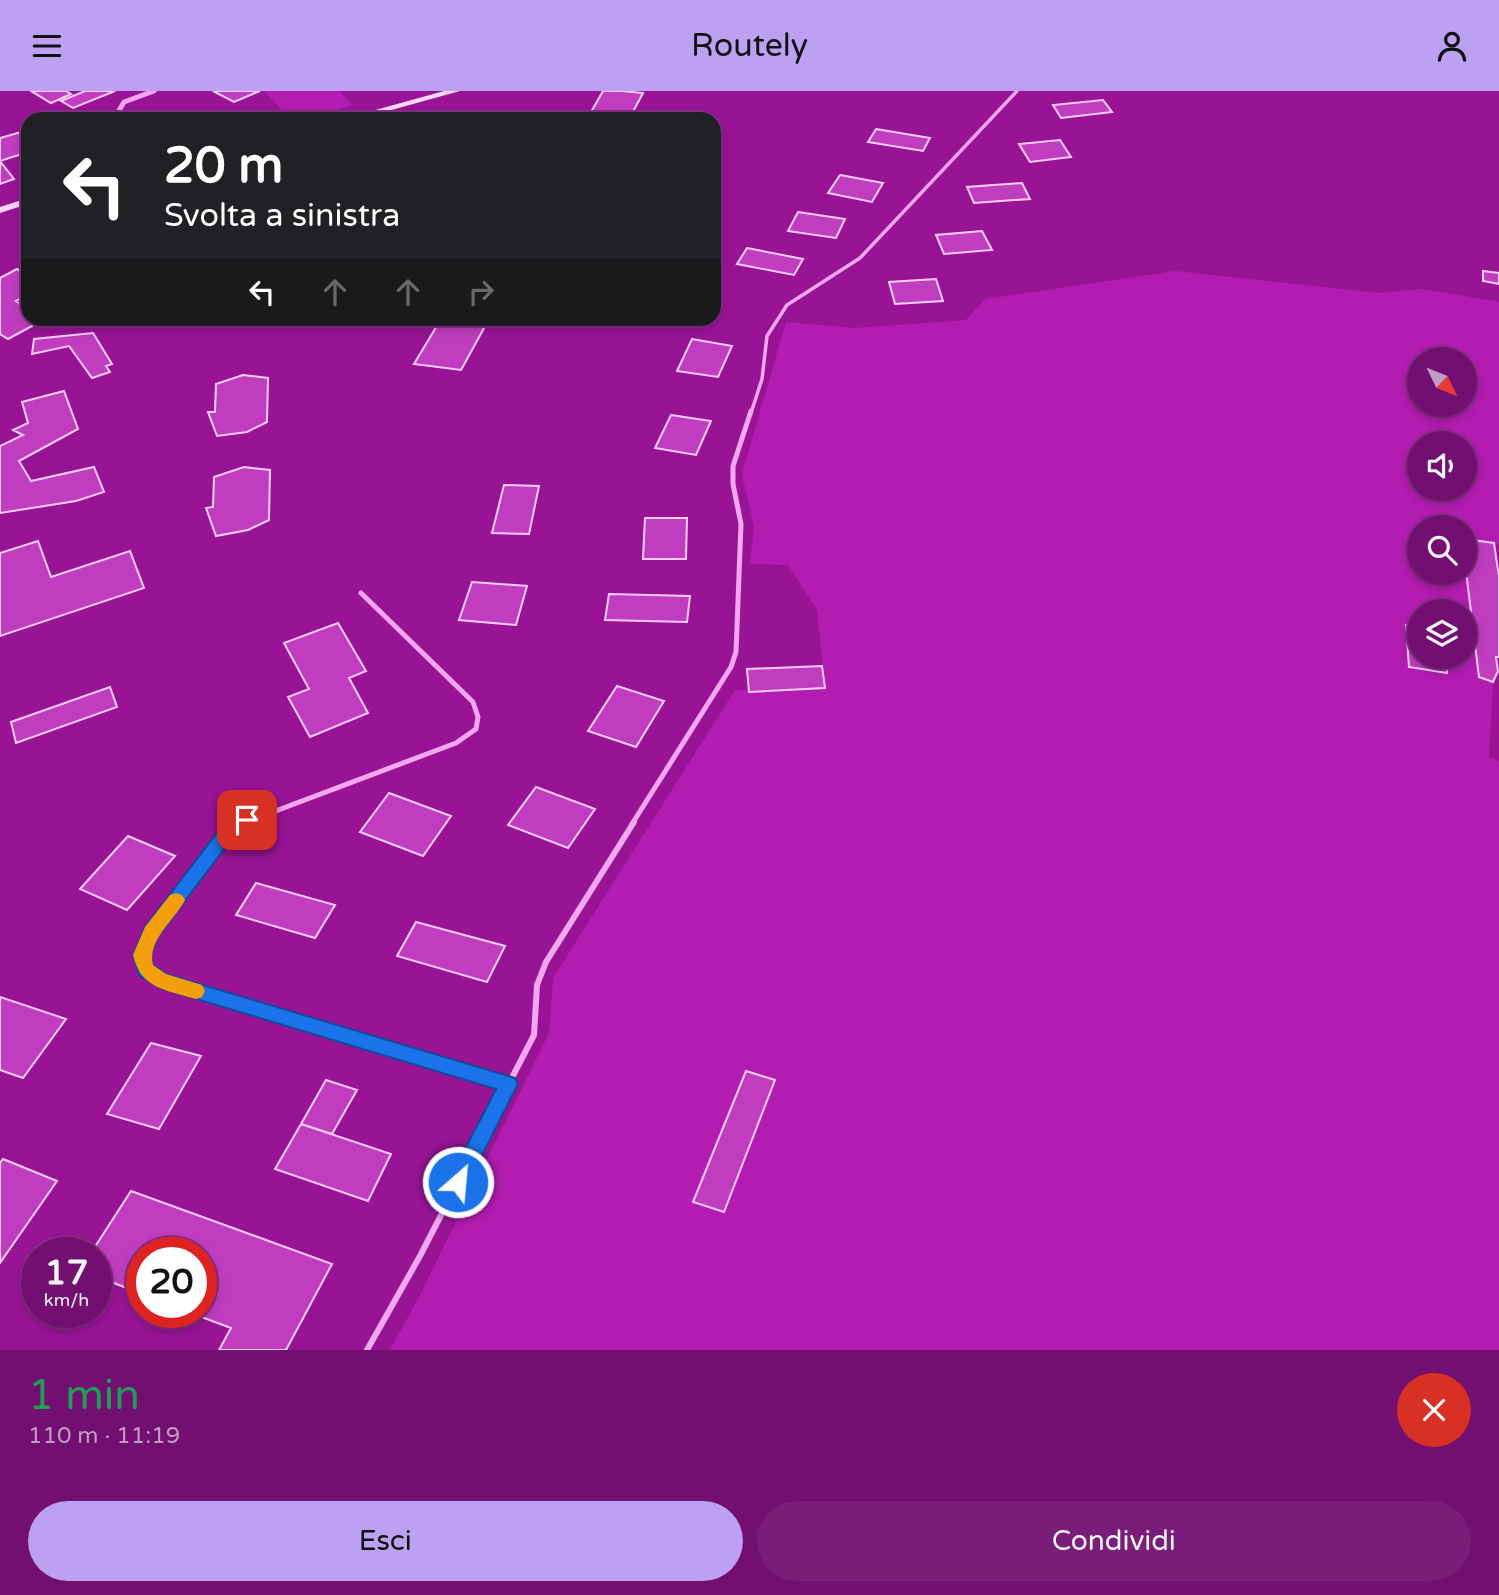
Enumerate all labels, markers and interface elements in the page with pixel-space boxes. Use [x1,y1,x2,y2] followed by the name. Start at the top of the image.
[28,27,66,65] icon: menu
[691,27,808,65] text: Routely
[1433,27,1471,65] icon: person
[164,137,283,196] text: 20 m
[49,140,140,231] icon: left
[164,197,400,235] text: Svolta a sinistra
[243,273,281,311] icon: left
[316,273,354,311] icon: ahead
[389,273,427,311] icon: ahead
[462,273,500,311] icon: right
[1407,347,1477,417] north arrow
[1407,347,1477,669] map controls
[1407,431,1477,501] button: sound
[1407,515,1477,585] button: search
[1407,599,1477,669] button: layers
[217,790,277,850] pin
[228,801,266,839] icon: arrive
[421,1145,495,1219] position arrow
[126,1237,217,1328] speed limit sign: 20
[45,1252,88,1294] text: 17
[44,1289,89,1311] text: km/h
[28,1370,140,1421] text: 1 min
[1397,1373,1471,1447] button: close
[28,1422,180,1450] text: 110 m · 11:19
[28,1501,743,1581] button: Esci
[757,1501,1471,1581] button: Condividi

